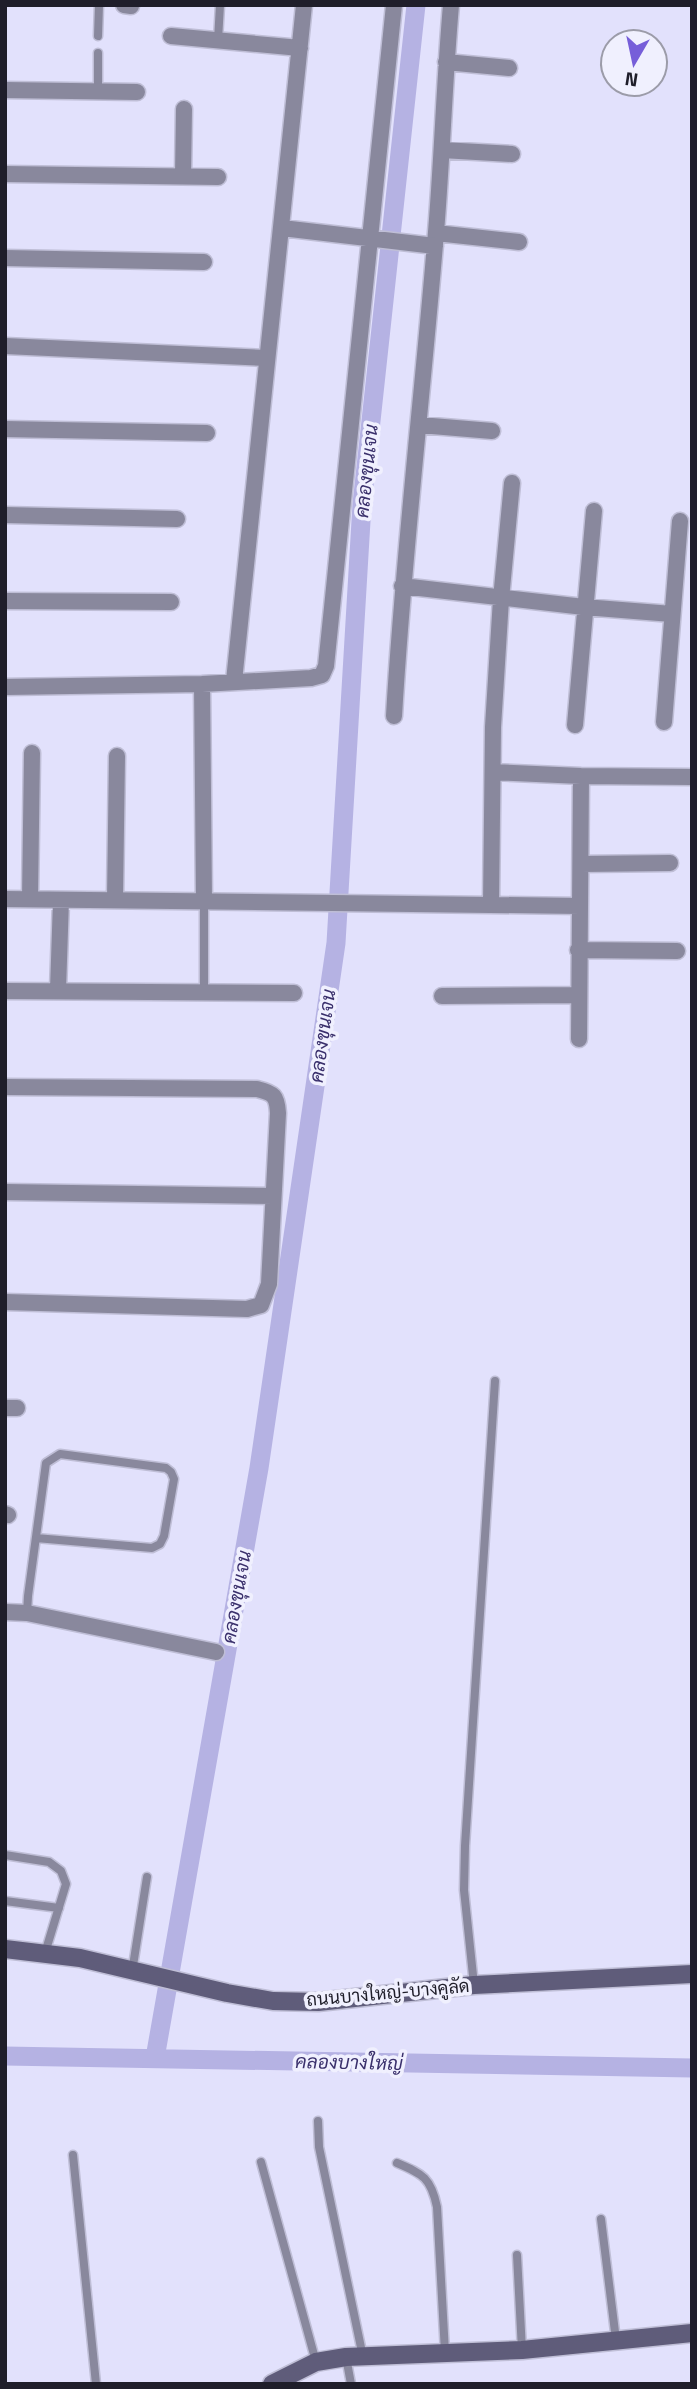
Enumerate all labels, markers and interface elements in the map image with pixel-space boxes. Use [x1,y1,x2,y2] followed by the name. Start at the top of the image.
[599,28,669,98] north arrow
[622,65,640,96] text: N
[346,423,385,519] water label: คลองขุนเจน
[301,987,342,1085] water label: คลองขุนเจน
[213,1548,258,1646] water label: คลองขุนเจน
[305,1972,471,2013] street label: ถนนบางใหญ่-บางคูลัด
[295,2046,404,2077] water label: คลองบางใหญ่

